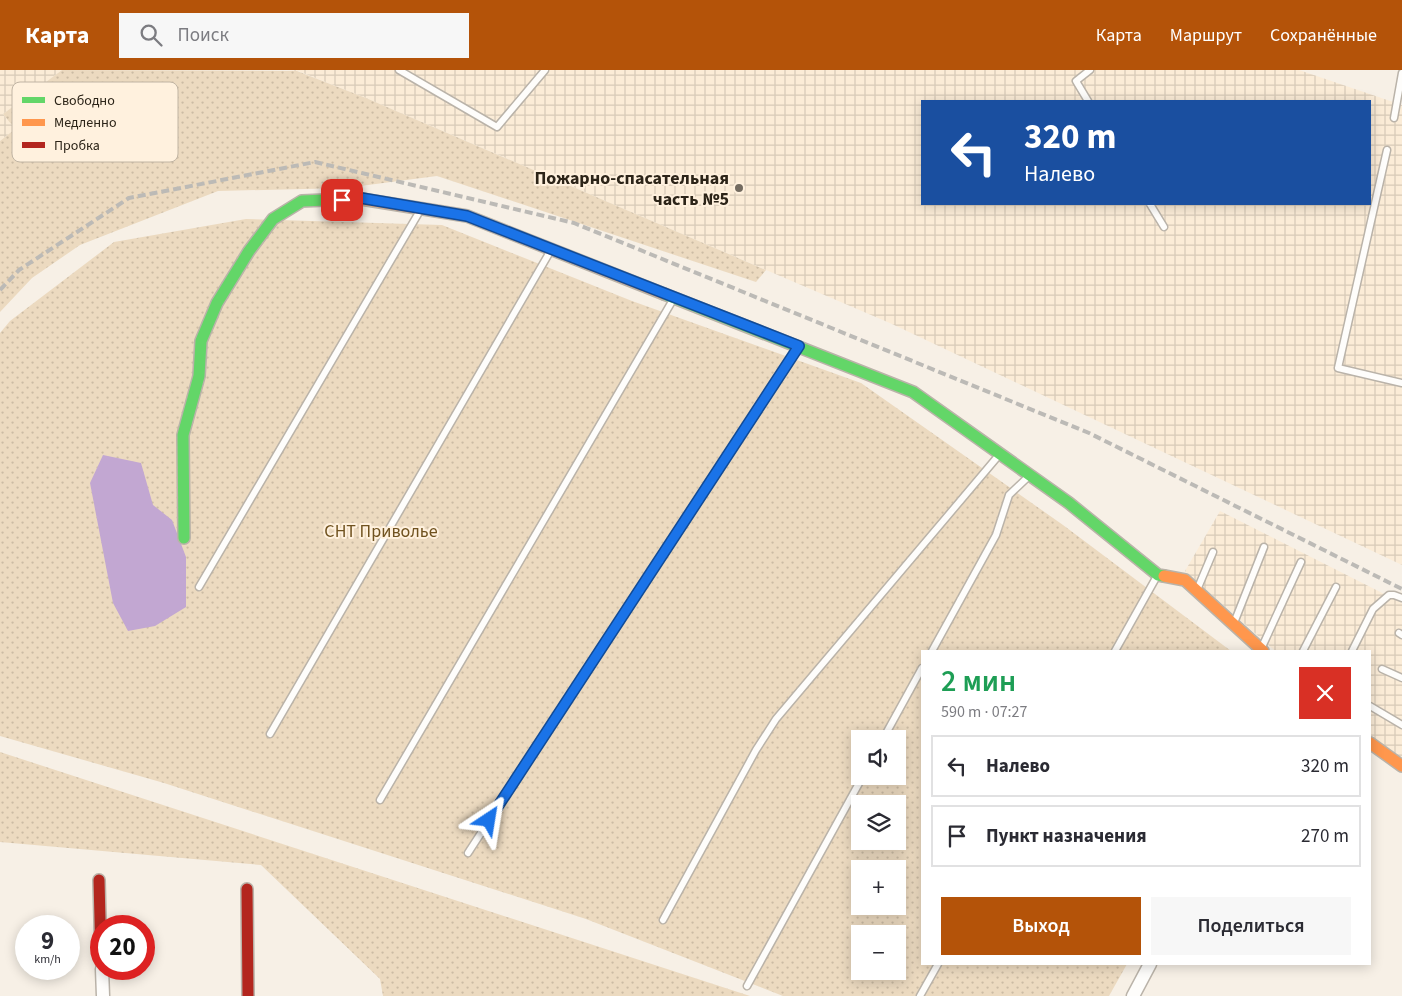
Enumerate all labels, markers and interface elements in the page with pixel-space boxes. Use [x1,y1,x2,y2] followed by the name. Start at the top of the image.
[119,13,469,58] search box
[25,18,89,53] text: Карта
[137,21,165,49] icon: search
[177,22,229,49] text: Поиск
[1096,23,1142,48] text: Карта
[1170,23,1242,48] text: Маршрут
[1270,23,1377,48] text: Сохранённые
[12,82,178,162] legend
[54,91,115,111] text: Свободно
[1024,112,1116,162] text: 320 m
[54,113,117,133] text: Медленно
[941,120,1006,185] icon: left
[54,136,100,156] text: Пробка
[1024,158,1095,190] text: Налево
[534,166,729,212] place label: Пожарно-спасательная часть №5
[321,179,363,221] pin
[733,182,745,194] marker: Пожарно-спасательная часть №5
[328,186,356,214] icon: arrive
[324,519,438,544] park label: СНТ Приволье
[941,660,1016,703] text: 2 мин
[1299,667,1351,719] button: close
[941,701,1028,723] text: 590 m · 07:27
[851,730,906,980] map controls
[851,730,906,785] button: sound
[943,752,971,780] icon: left
[986,753,1050,780] text: Налево
[1301,753,1349,780] text: 320 m
[462,793,514,845] position arrow
[851,795,906,850] button: layers
[943,822,971,850] icon: arrive
[986,823,1147,850] text: Пункт назначения
[1301,823,1349,850] text: 270 m
[851,860,906,915] button: +
[941,897,1141,955] button: Выход
[1151,897,1351,955] button: Поделиться
[90,915,155,980] speed limit sign: 20
[41,923,54,959] text: 9
[851,925,906,980] button: −
[34,951,61,968] text: km/h

